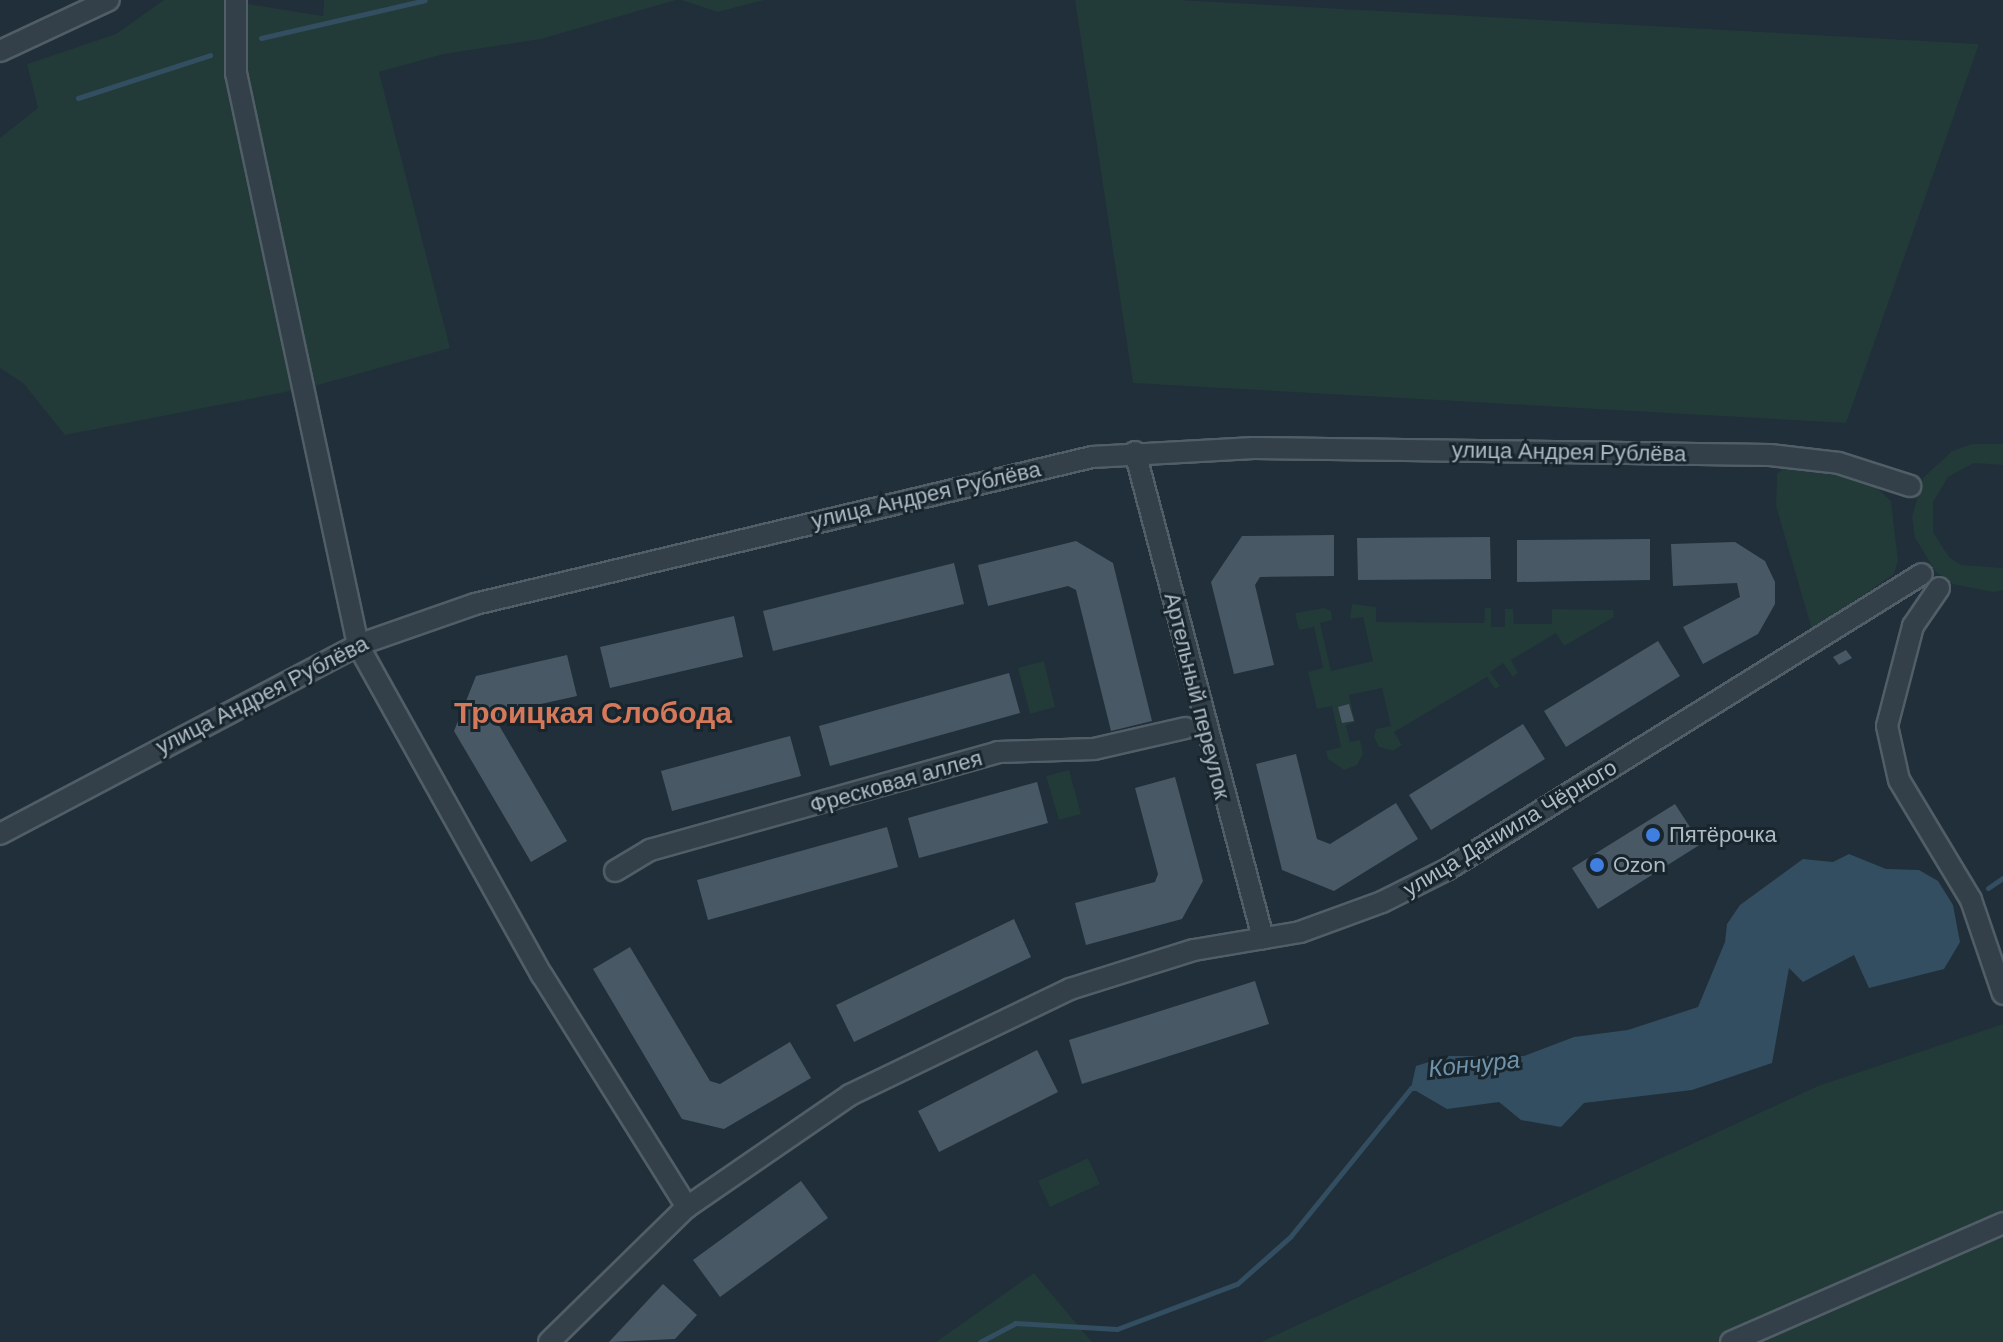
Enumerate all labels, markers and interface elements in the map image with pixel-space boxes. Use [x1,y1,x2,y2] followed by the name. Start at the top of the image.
[1452,437,1686,467] street label: улица Андрея Рублёва
[809,456,1043,534] street label: улица Андрея Рублёва
[1159,590,1235,802] street label: Артельный переулок
[152,630,372,760] street label: улица Андрея Рублёва
[454,695,732,731] district label: Троицкая Слобода
[807,745,985,819] street label: Фресковая аллея
[1398,754,1622,902] street label: улица Даниила Чёрного
[1669,822,1777,848] place label: Пятёрочка
[1644,826,1662,844] marker: Пятёрочка
[1613,852,1666,878] place label: Ozon
[1588,856,1606,874] marker: Ozon
[1427,1045,1521,1083] water label: Кончура

